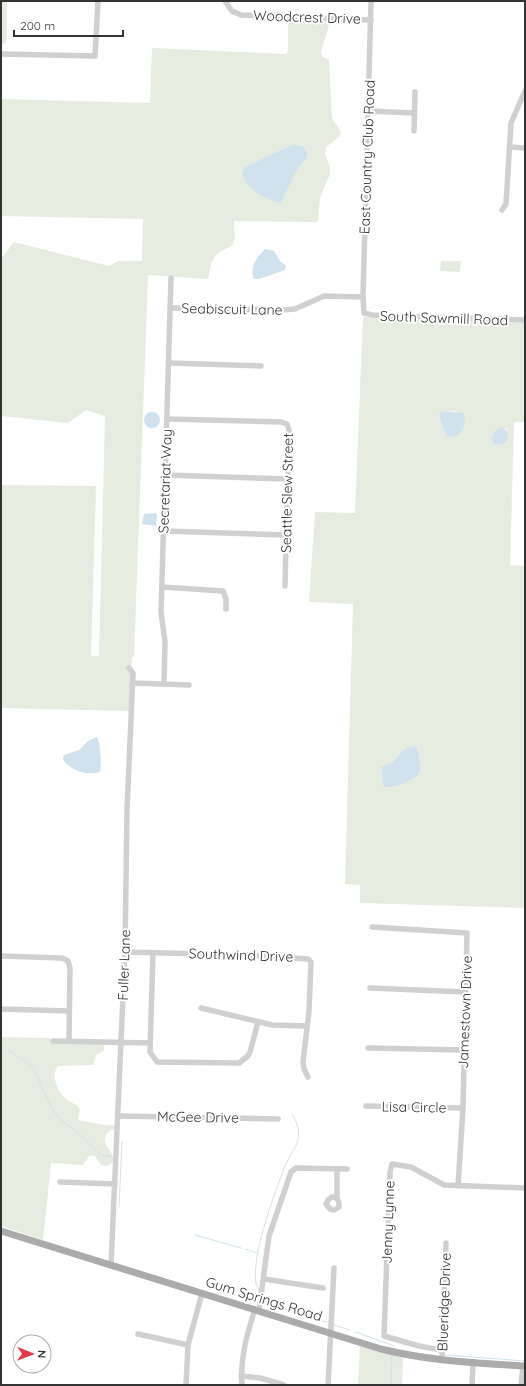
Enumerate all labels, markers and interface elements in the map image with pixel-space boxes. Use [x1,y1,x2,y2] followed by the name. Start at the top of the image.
[253,6,361,28] street label: Woodcrest Drive
[14,12,123,38] scale bar
[20,18,55,33] text: 200 m
[355,80,379,234] street label: East Country Club Road
[181,299,283,319] street label: Seabiscuit Lane
[380,307,508,329] street label: South Sawmill Road
[154,428,176,534] street label: Secretariat Way
[277,433,297,553] street label: Seattle Slew Street
[114,929,134,1001] street label: Fuller Lane
[188,944,294,966] street label: Southwind Drive
[454,955,476,1069] street label: Jamestown Drive
[381,1097,447,1117] street label: Lisa Circle
[157,1107,239,1127] street label: McGee Drive
[378,1180,398,1264] street label: Jenny Lynne
[433,1252,455,1352] street label: Blueridge Drive
[204,1273,324,1325] street label: Gum Springs Road
[12,1334,52,1374] north arrow
[35,1350,49,1358] text: N

